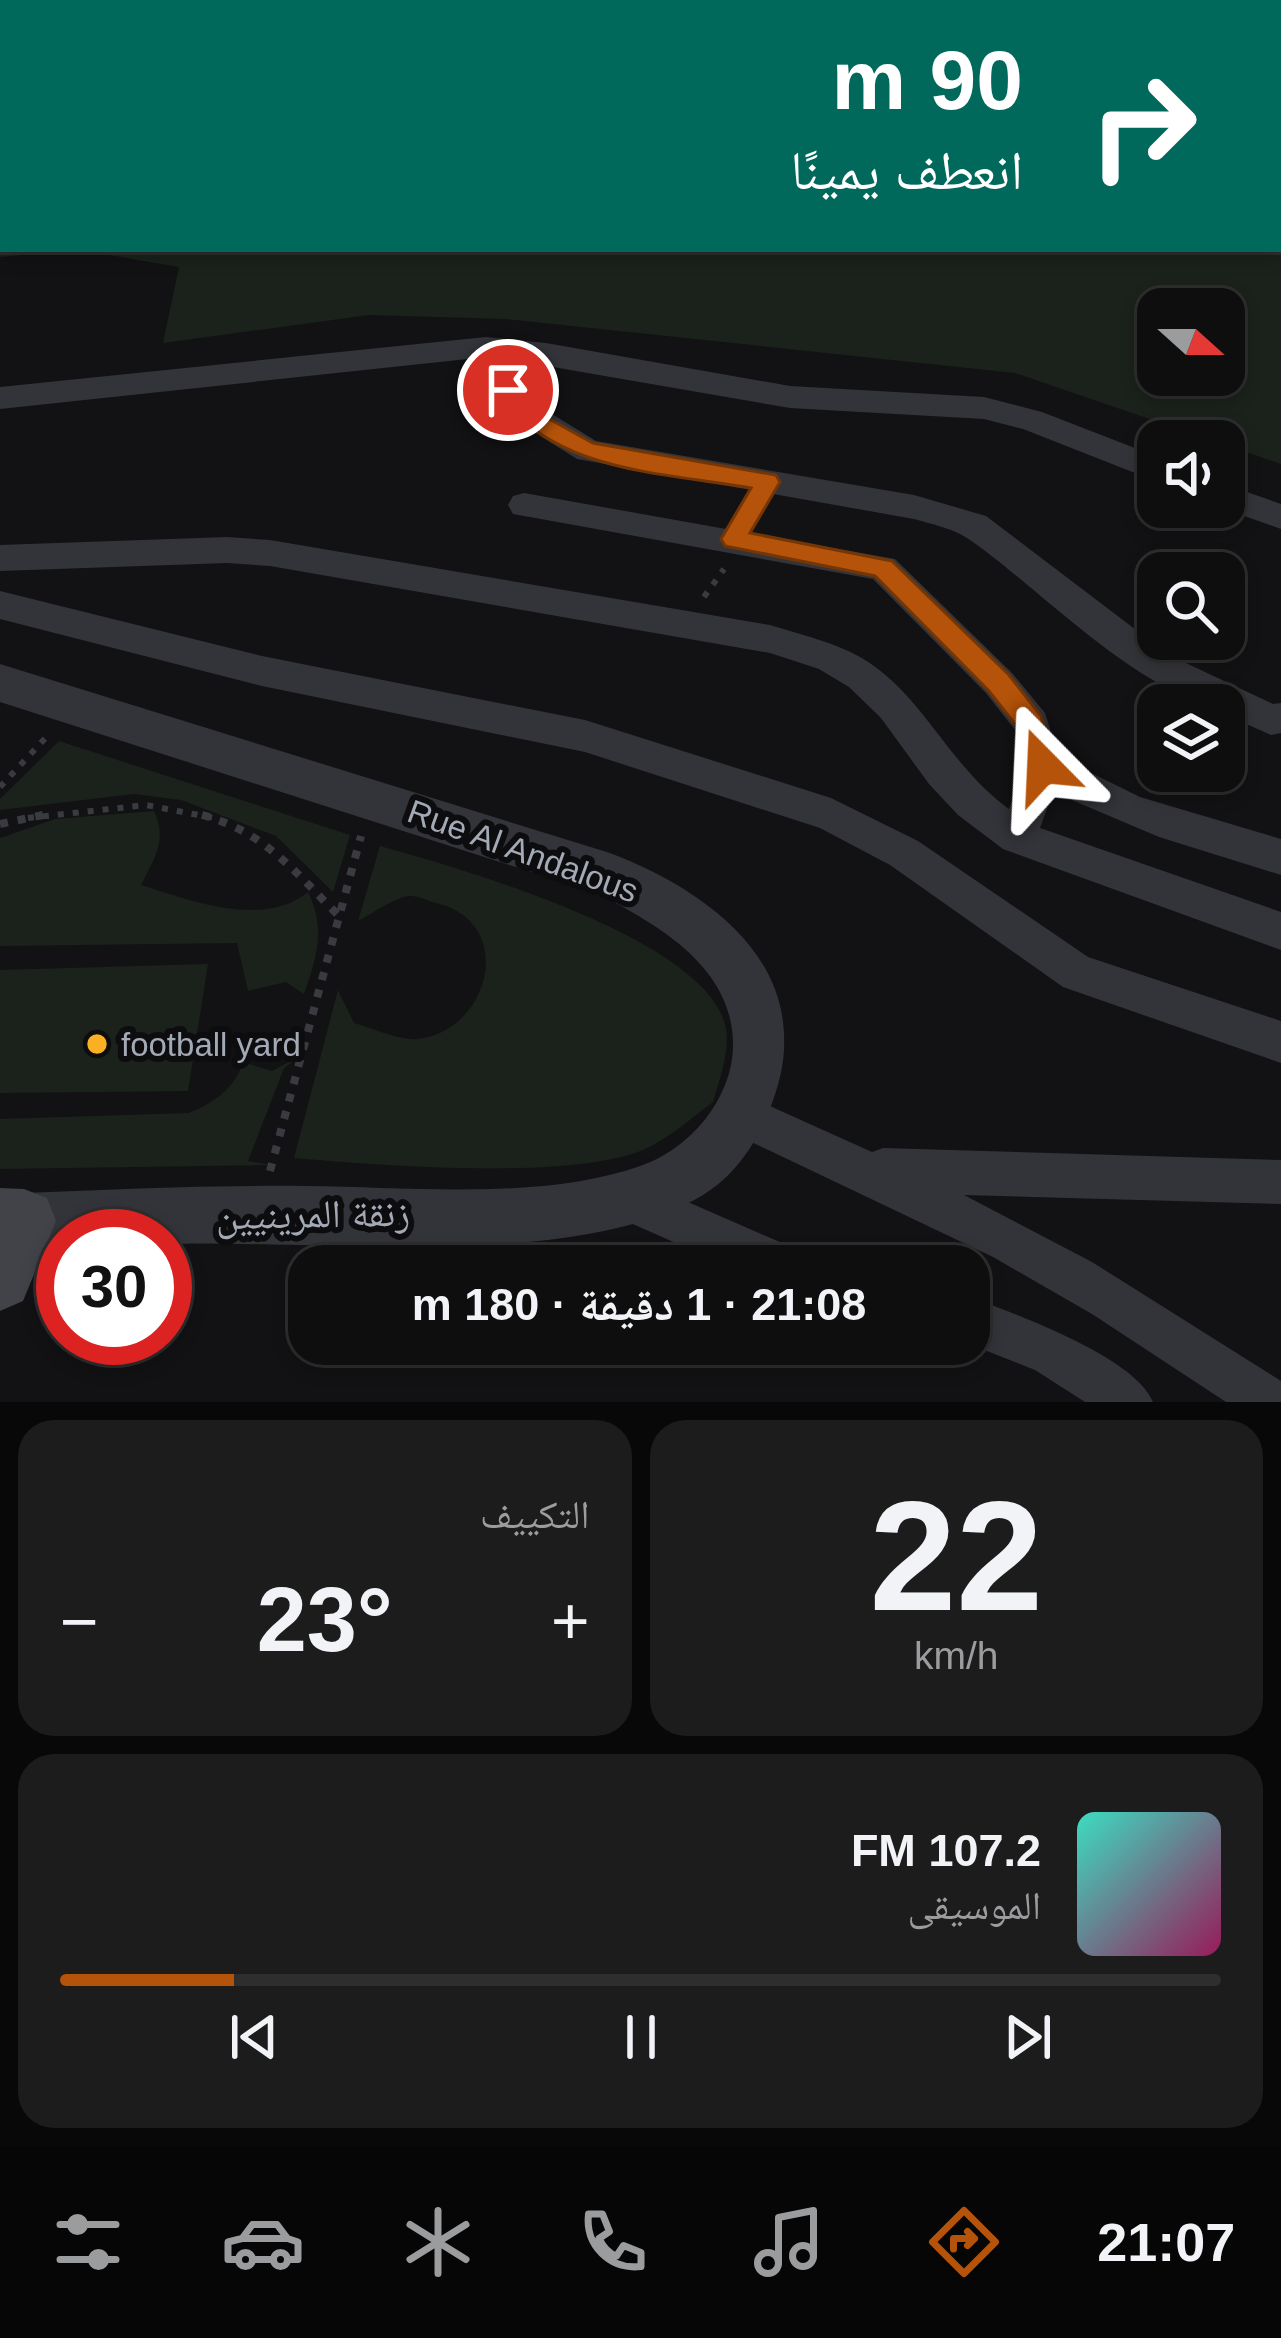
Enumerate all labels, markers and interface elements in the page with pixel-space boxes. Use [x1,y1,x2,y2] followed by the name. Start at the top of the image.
[832,33,1023,127] text: 90 m
[1065,48,1221,204] icon: right
[790,140,1023,200] text: انعطف يمينًا
[1137,288,1245,396] north arrow
[1137,288,1245,792] map controls
[457,339,559,441] pin
[475,357,541,423] icon: arrive
[1137,420,1245,528] button: sound
[1137,552,1245,660] button: search
[1137,684,1245,792] button: layers
[980,703,1106,829] position arrow
[403,792,643,910] street label: Rue Al Andalous
[121,1026,301,1063] place label: football yard
[84,1031,110,1057] marker: football yard
[215,1191,411,1240] street label: زنقة المرينيين
[36,1209,192,1365] speed limit sign: 30
[412,1279,866,1330] text: 21:08 · 1 دقيقة · 180 m
[869,1469,1043,1643] text: 22
[480,1493,590,1536] text: التكييف
[257,1570,393,1670] text: 23°
[60,1584,99,1658] text: −
[551,1584,589,1658] text: +
[914,1634,999,1677] text: km/h
[851,1825,1041,1876] text: 107.2 FM
[908,1884,1041,1927] text: الموسيقى
[221,2004,287,2070] icon: previous
[608,2004,674,2070] icon: pause
[995,2004,1061,2070] icon: next
[46,2200,130,2284] icon: filters
[221,2200,305,2284] icon: car
[396,2200,480,2284] icon: climate
[571,2200,655,2284] icon: phone
[747,2200,831,2284] icon: music
[922,2200,1006,2284] icon: directions
[1097,2212,1235,2272] text: 21:07

